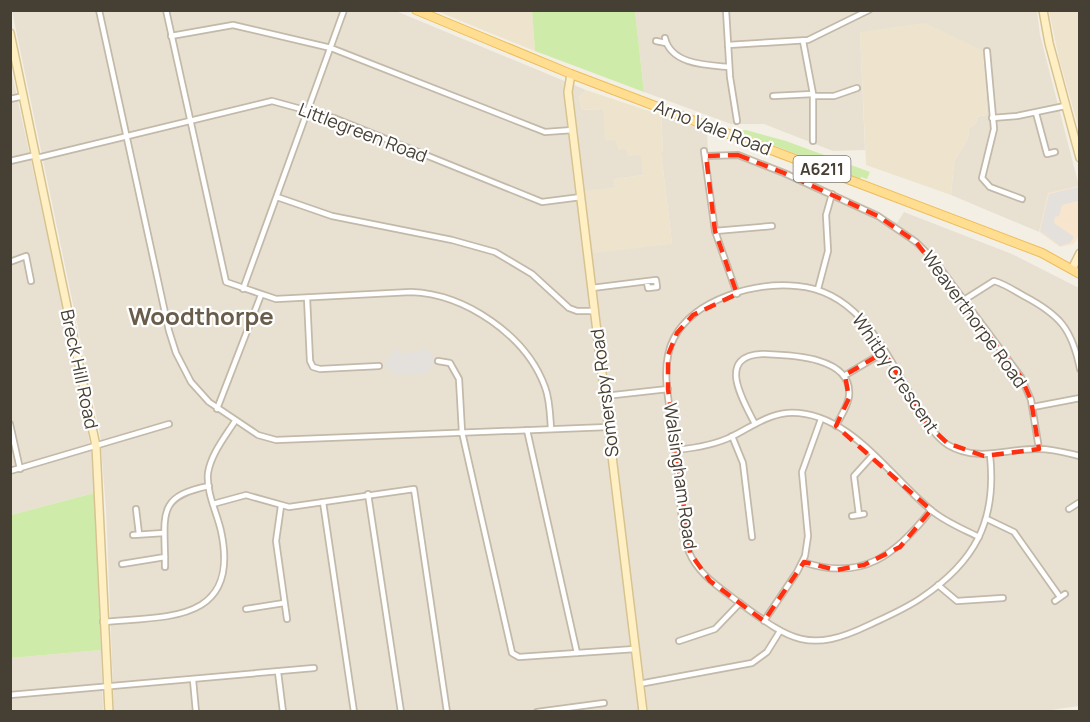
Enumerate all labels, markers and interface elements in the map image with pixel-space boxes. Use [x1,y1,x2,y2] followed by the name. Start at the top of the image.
[651,94,775,160] street label: Arno Vale Road
[295,96,431,168] street label: Littlegreen Road
[794,156,850,182] road number: A6211
[917,246,1033,392] street label: Weaverthorpe Road
[128,299,274,332] district label: Woodthorpe
[56,307,104,431] street label: Breck Hill Road
[847,309,945,437] street label: Whitby Crescent
[584,328,624,458] street label: Somersby Road
[659,401,703,551] street label: Walsingham Road

